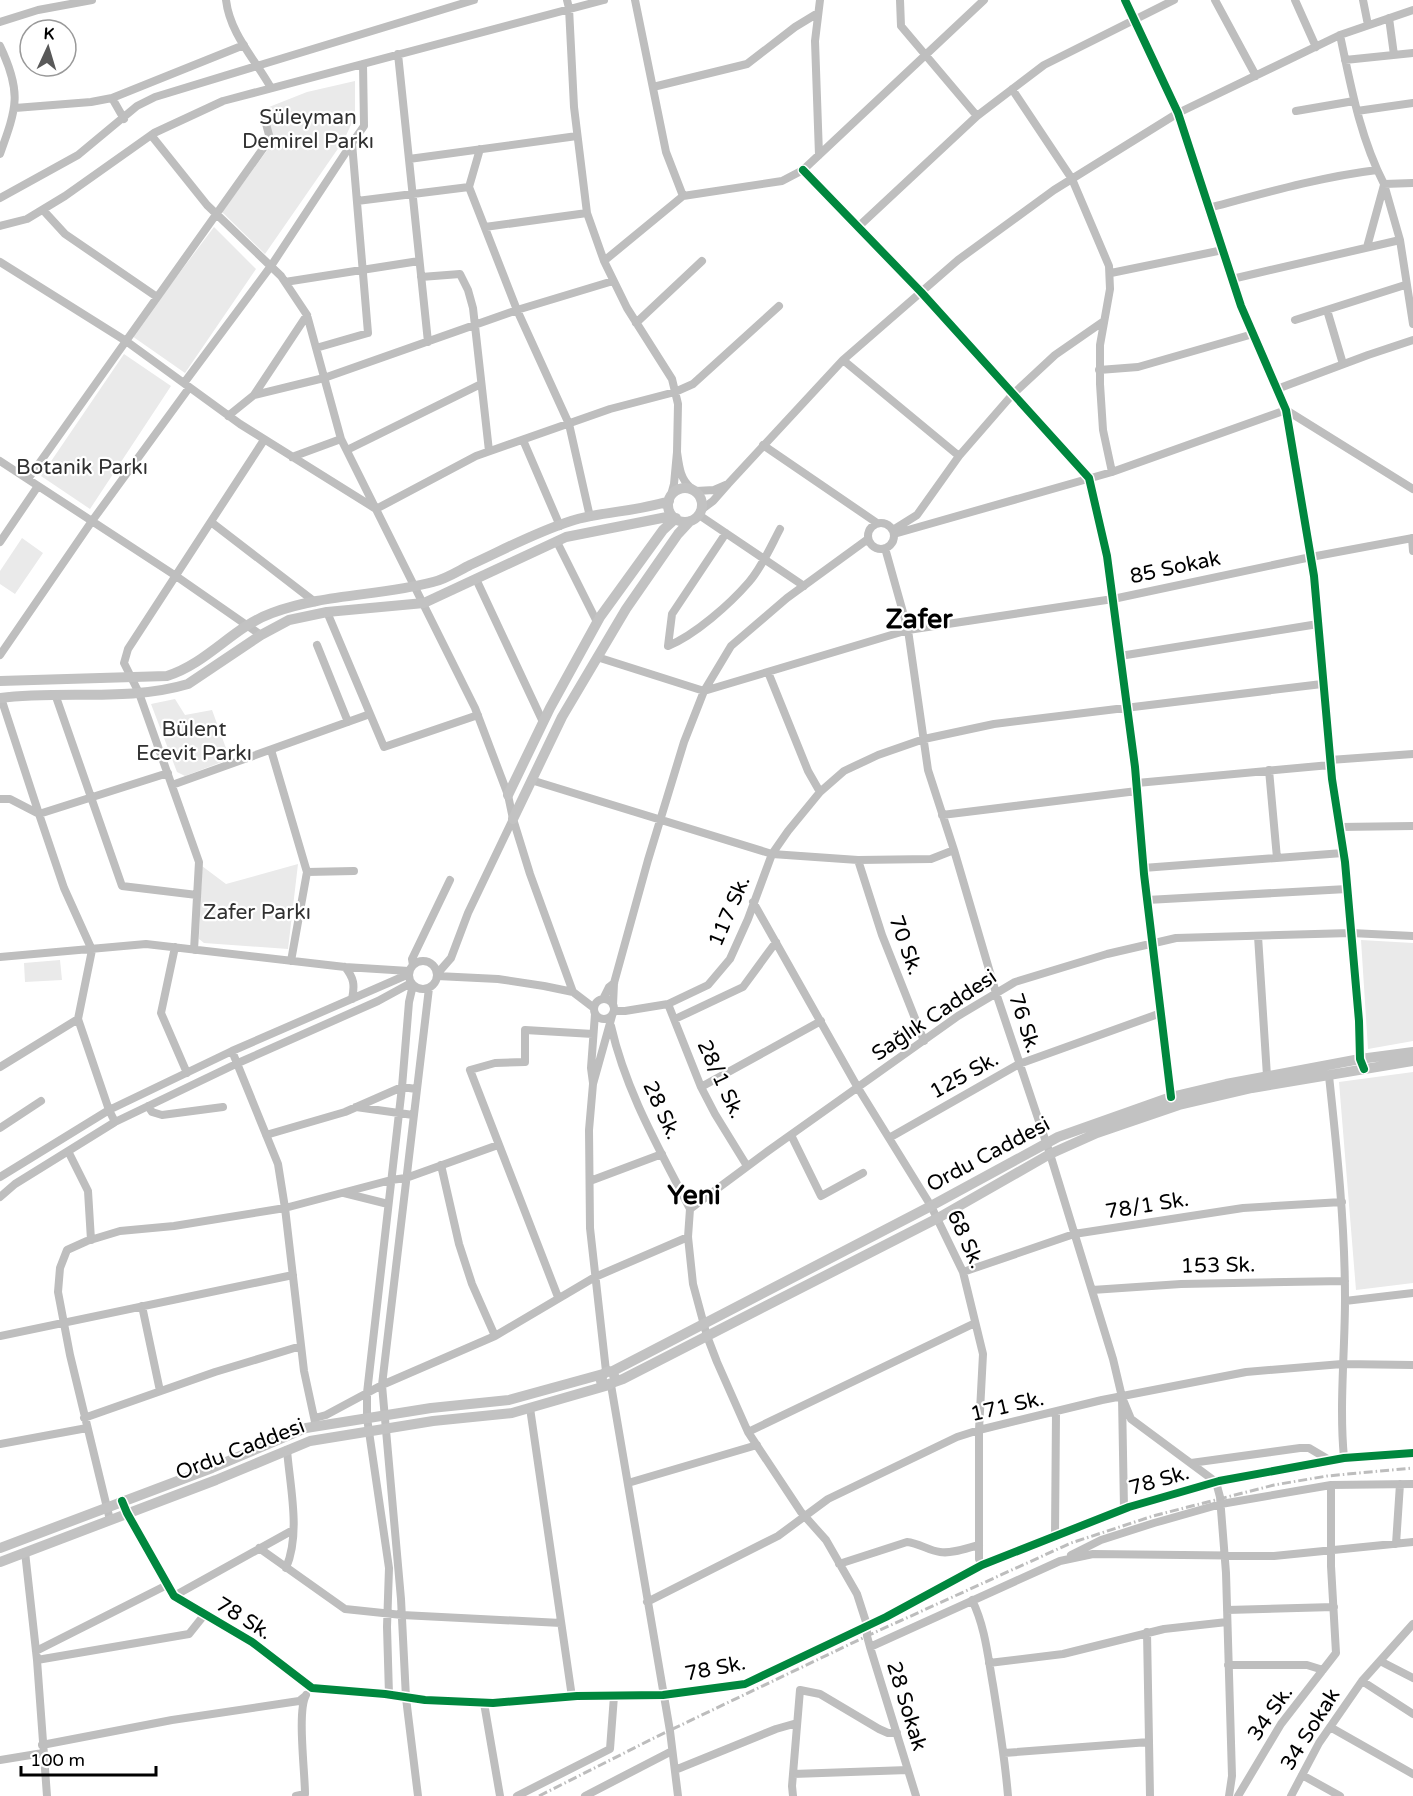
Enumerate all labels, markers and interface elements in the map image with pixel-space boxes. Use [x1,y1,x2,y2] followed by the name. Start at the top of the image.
[18,18,78,78] north arrow
[43,24,55,44] text: K
[242,105,374,154] park label: Süleyman Demirel Parkı
[16,455,148,480] park label: Botanik Parkı
[1127,546,1223,589] street label: 85 Sokak
[885,603,953,636] district label: Zafer
[136,717,252,766] park label: Bülent Ecevit Parkı
[703,872,756,950] street label: 117 Sk.
[203,900,311,925] park label: Zafer Parkı
[883,912,928,978] street label: 70 Sk.
[867,964,1002,1066] street label: Sağlık Caddesi
[1003,990,1046,1056] street label: 76 Sk.
[691,1036,750,1123] street label: 28/1 Sk.
[926,1046,1003,1104] street label: 125 Sk.
[637,1077,686,1143] street label: 28 Sk.
[922,1111,1054,1197] street label: Ordu Caddesi
[667,1179,721,1212] district label: Yeni
[1104,1187,1191,1224] street label: 78/1 Sk.
[942,1206,989,1272] street label: 68 Sk.
[1180,1252,1256,1279] street label: 153 Sk.
[968,1386,1046,1427] street label: 171 Sk.
[172,1413,308,1486] street label: Ordu Caddesi
[1126,1460,1192,1501] street label: 78 Sk.
[211,1592,276,1645] street label: 78 Sk.
[683,1650,748,1687] street label: 78 Sk.
[881,1658,932,1754] street label: 28 Sokak
[1243,1681,1298,1746] street label: 34 Sk.
[1275,1684,1345,1775] street label: 34 Sokak
[21,1739,156,1777] scale bar
[30,1749,85,1771] text: 100 m

